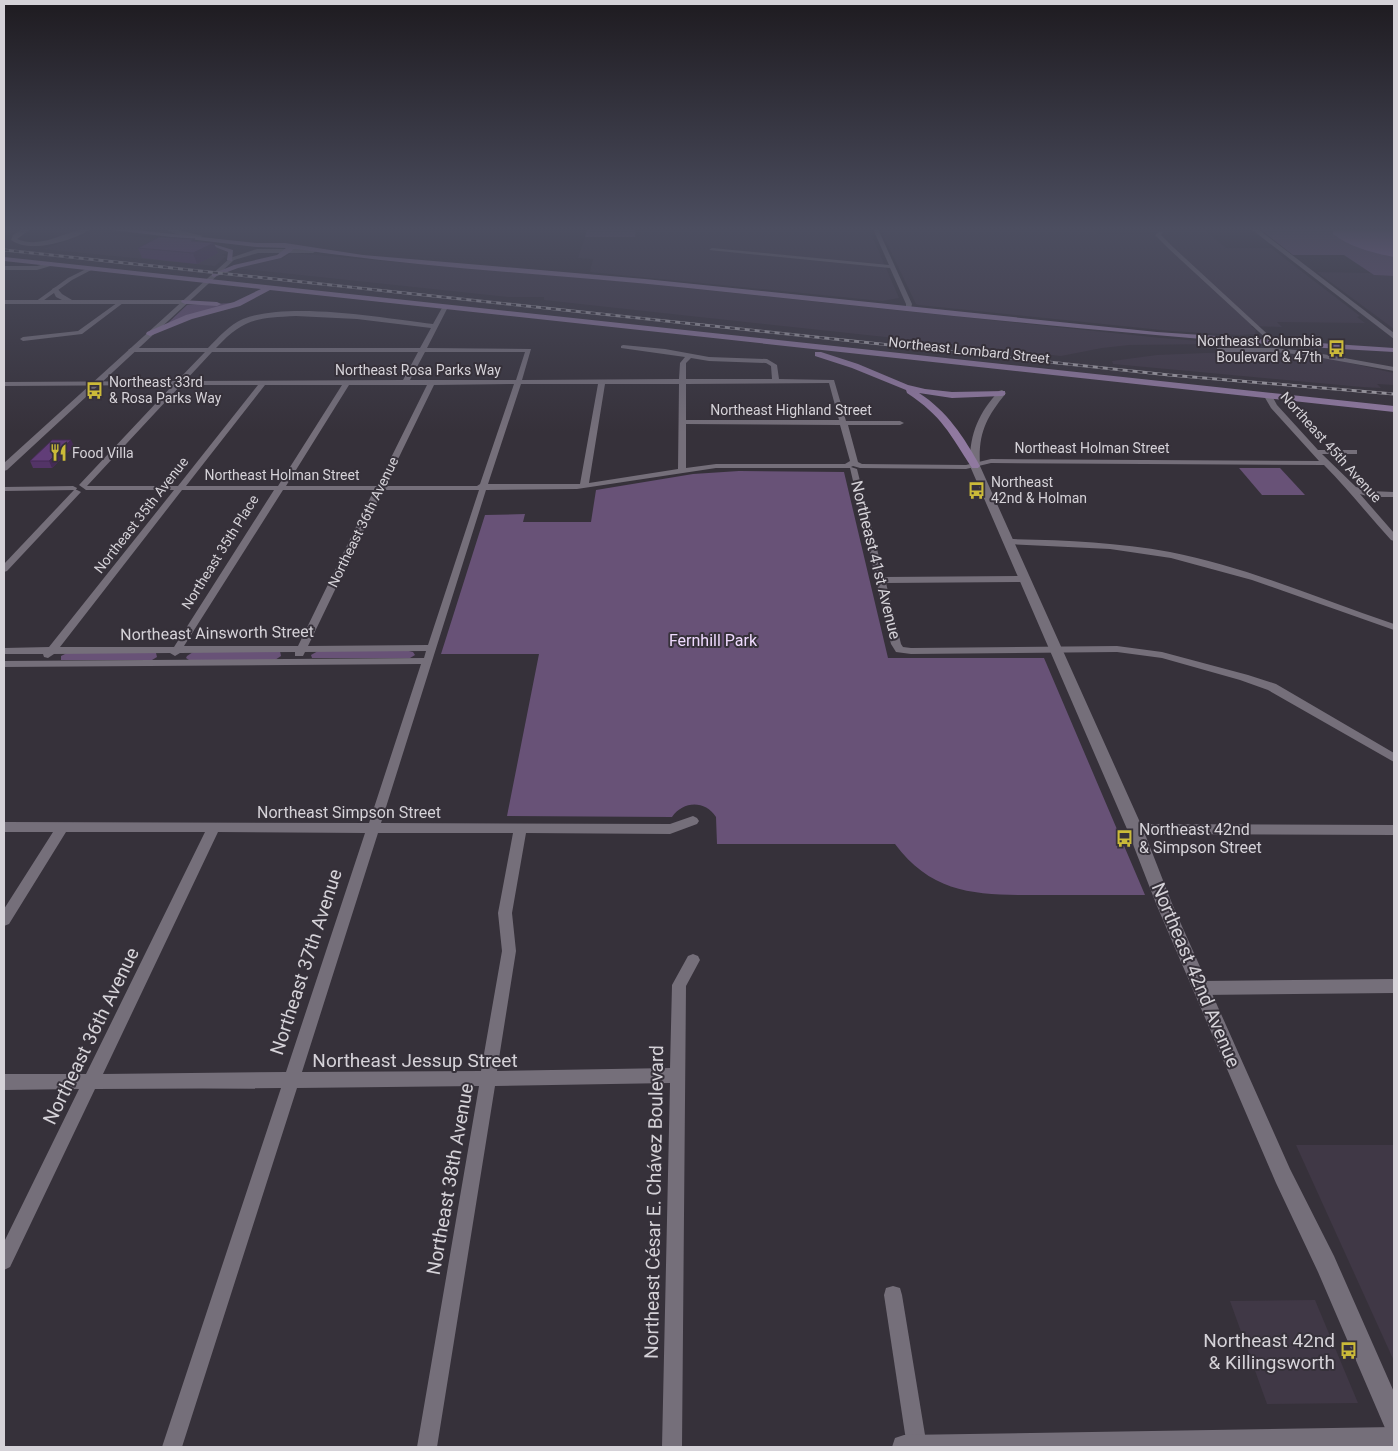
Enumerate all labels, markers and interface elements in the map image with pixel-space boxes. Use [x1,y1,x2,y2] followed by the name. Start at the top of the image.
[1197,333,1322,365] place label: Northeast Columbia Boulevard & 47th
[888,334,1051,366] street label: Northeast Lombard Street
[1326,339,1346,359] bus stop icon: Northeast Columbia Boulevard & 47th
[335,362,501,378] street label: Northeast Rosa Parks Way
[109,374,222,406] place label: Northeast 33rd & Rosa Parks Way
[85,380,105,400] bus stop icon: Northeast 33rd & Rosa Parks Way
[1277,389,1385,505] street label: Northeast 45th Avenue
[710,402,872,418] street label: Northeast Highland Street
[1014,440,1170,456] street label: Northeast Holman Street
[48,443,68,463] restaurant icon: Food Villa
[72,445,134,461] place label: Food Villa
[91,454,191,576] street label: Northeast 35th Avenue
[324,454,402,590] street label: Northeast 36th Avenue
[204,467,360,483] street label: Northeast Holman Street
[991,474,1087,506] place label: Northeast 42nd & Holman
[847,479,905,641] street label: Northeast 41st Avenue
[967,480,987,500] bus stop icon: Northeast 42nd & Holman
[178,492,262,612] street label: Northeast 35th Place
[120,622,314,644] street label: Northeast Ainsworth Street
[669,631,758,650] park label: Fernhill Park
[257,803,441,822] street label: Northeast Simpson Street
[1139,820,1262,857] place label: Northeast 42nd & Simpson Street
[1115,828,1135,848] bus stop icon: Northeast 42nd & Simpson Street
[265,866,347,1058] street label: Northeast 37th Avenue
[1147,879,1245,1071] street label: Northeast 42nd Avenue
[38,944,144,1128] street label: Northeast 36th Avenue
[640,1045,668,1359] street label: Northeast César E. Chávez Boulevard
[312,1049,518,1072] street label: Northeast Jessup Street
[422,1081,478,1277] street label: Northeast 38th Avenue
[1203,1329,1335,1374] place label: Northeast 42nd & Killingsworth
[1339,1341,1359,1361] bus stop icon: Northeast 42nd & Killingsworth

